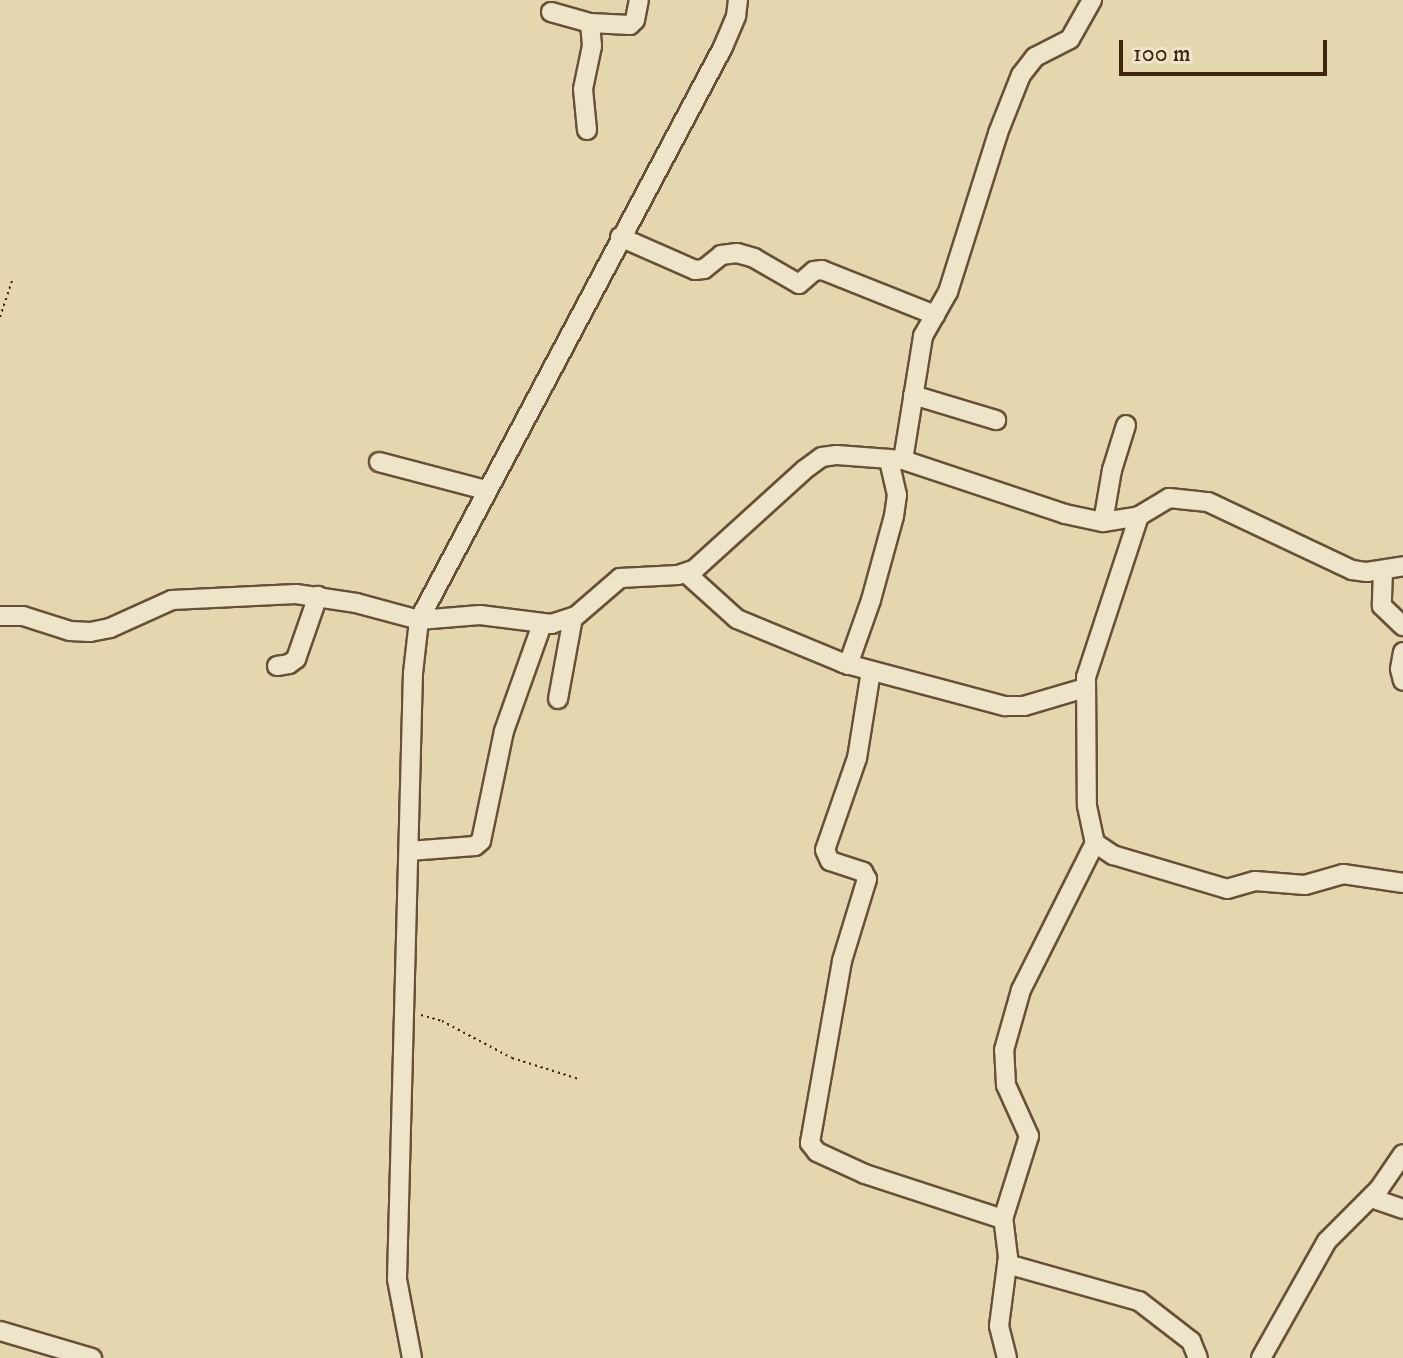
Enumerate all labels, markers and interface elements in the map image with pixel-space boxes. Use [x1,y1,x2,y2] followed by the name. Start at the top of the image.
[1123,24,1331,74] scale bar
[1133,39,1191,69] text: 100 m

